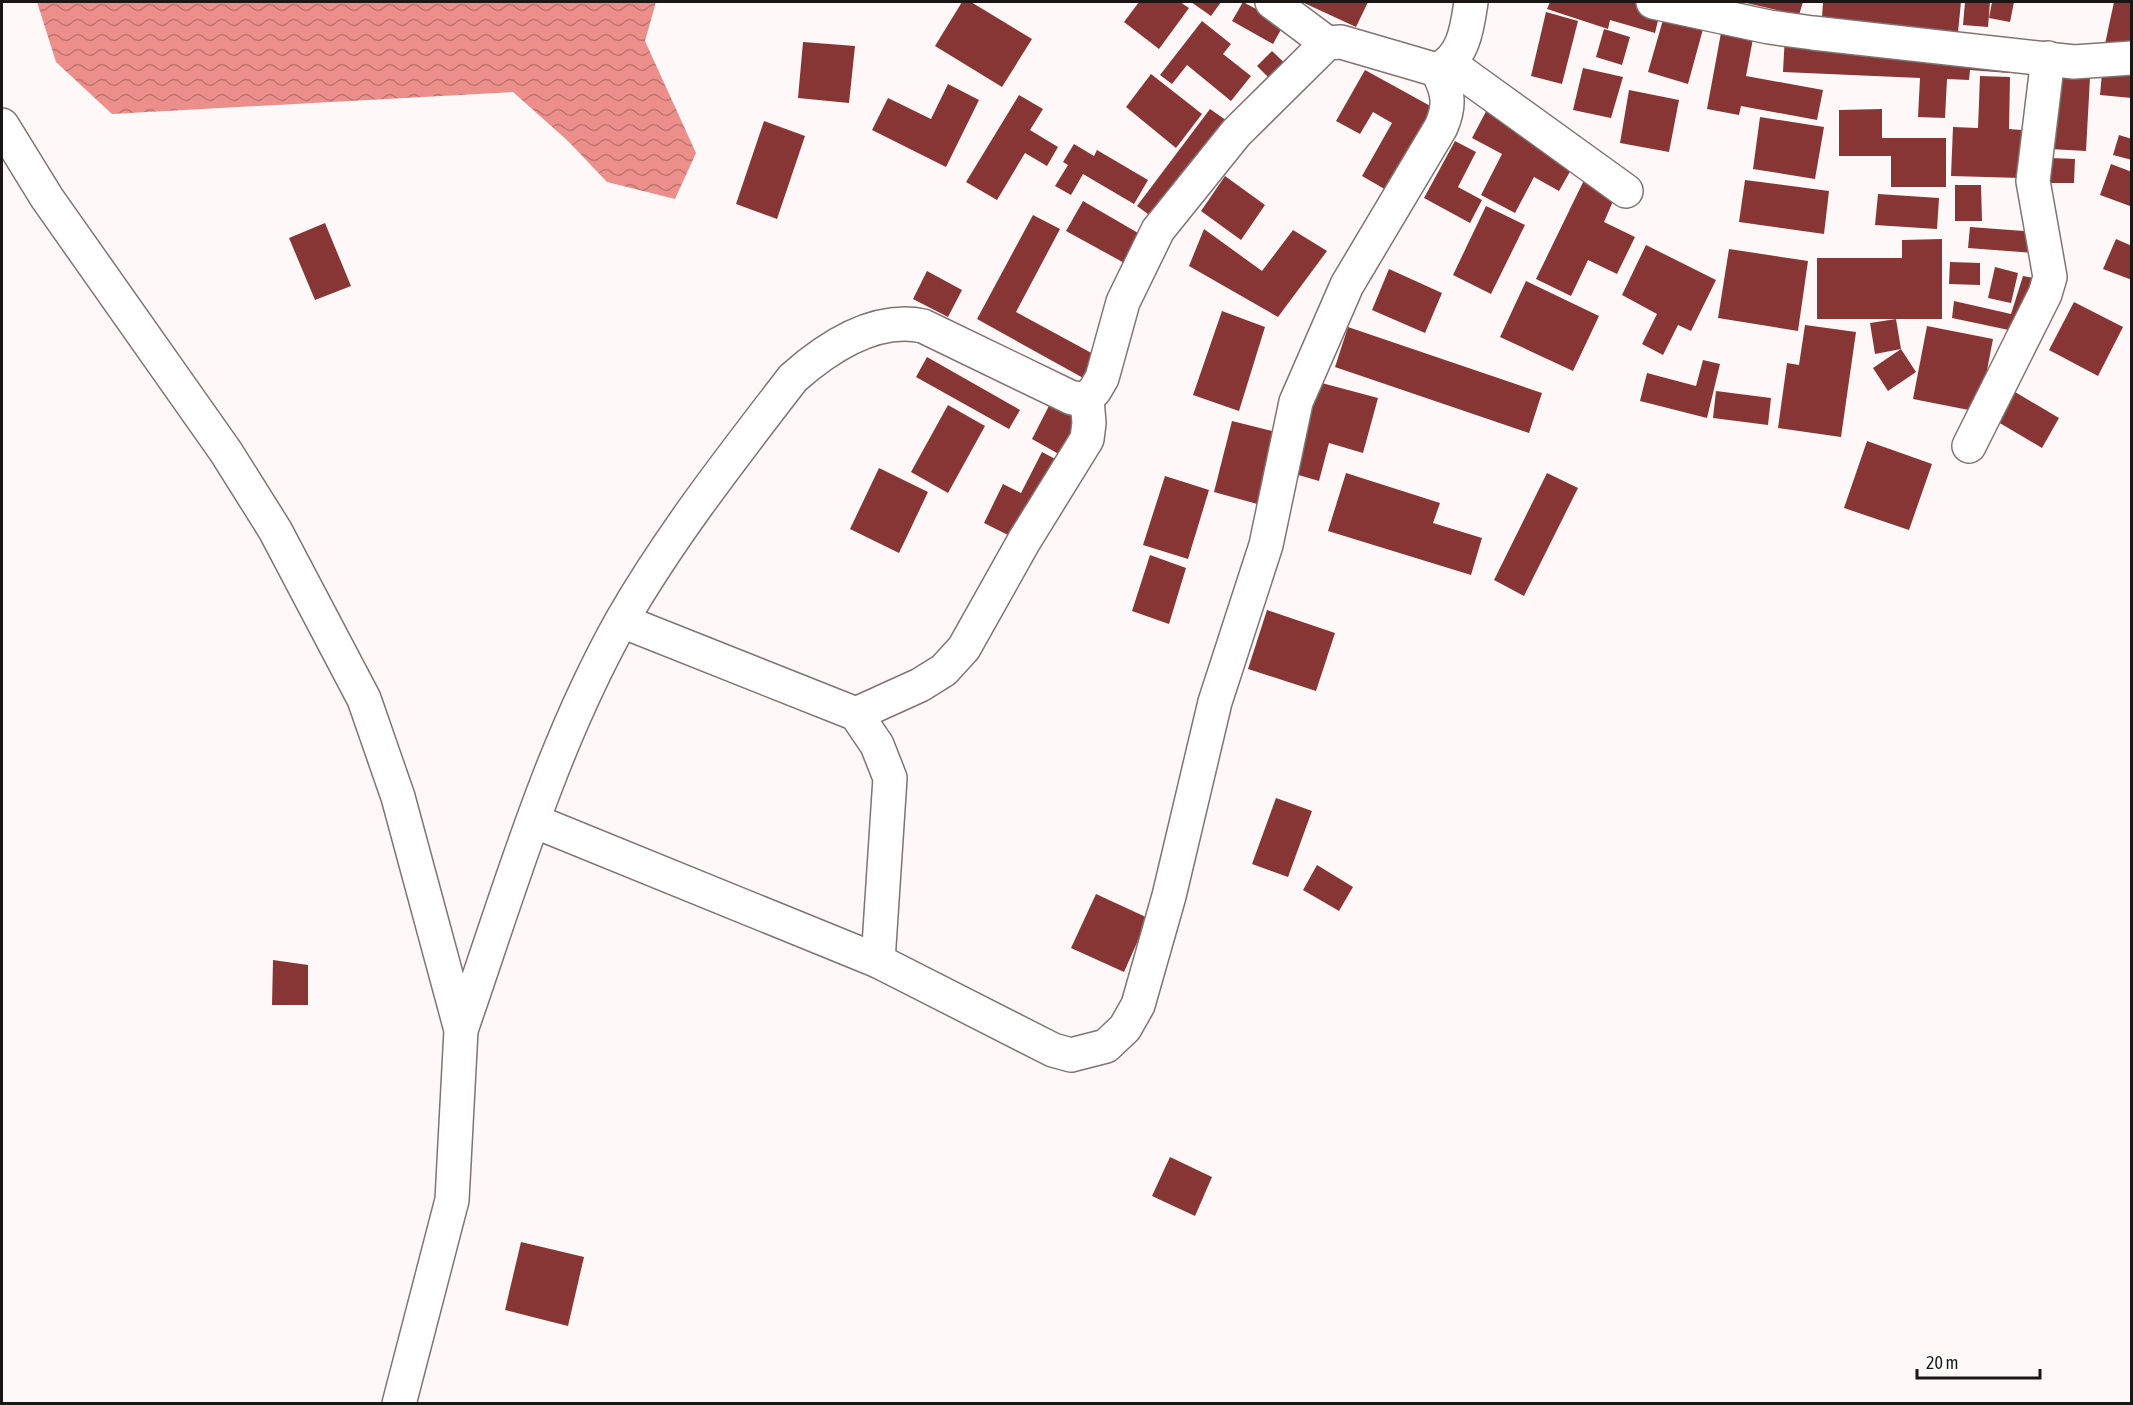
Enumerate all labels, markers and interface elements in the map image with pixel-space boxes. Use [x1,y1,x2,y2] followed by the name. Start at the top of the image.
[1917,1342,2040,1380] scale bar
[1926,1352,1958,1373] text: 20 m

